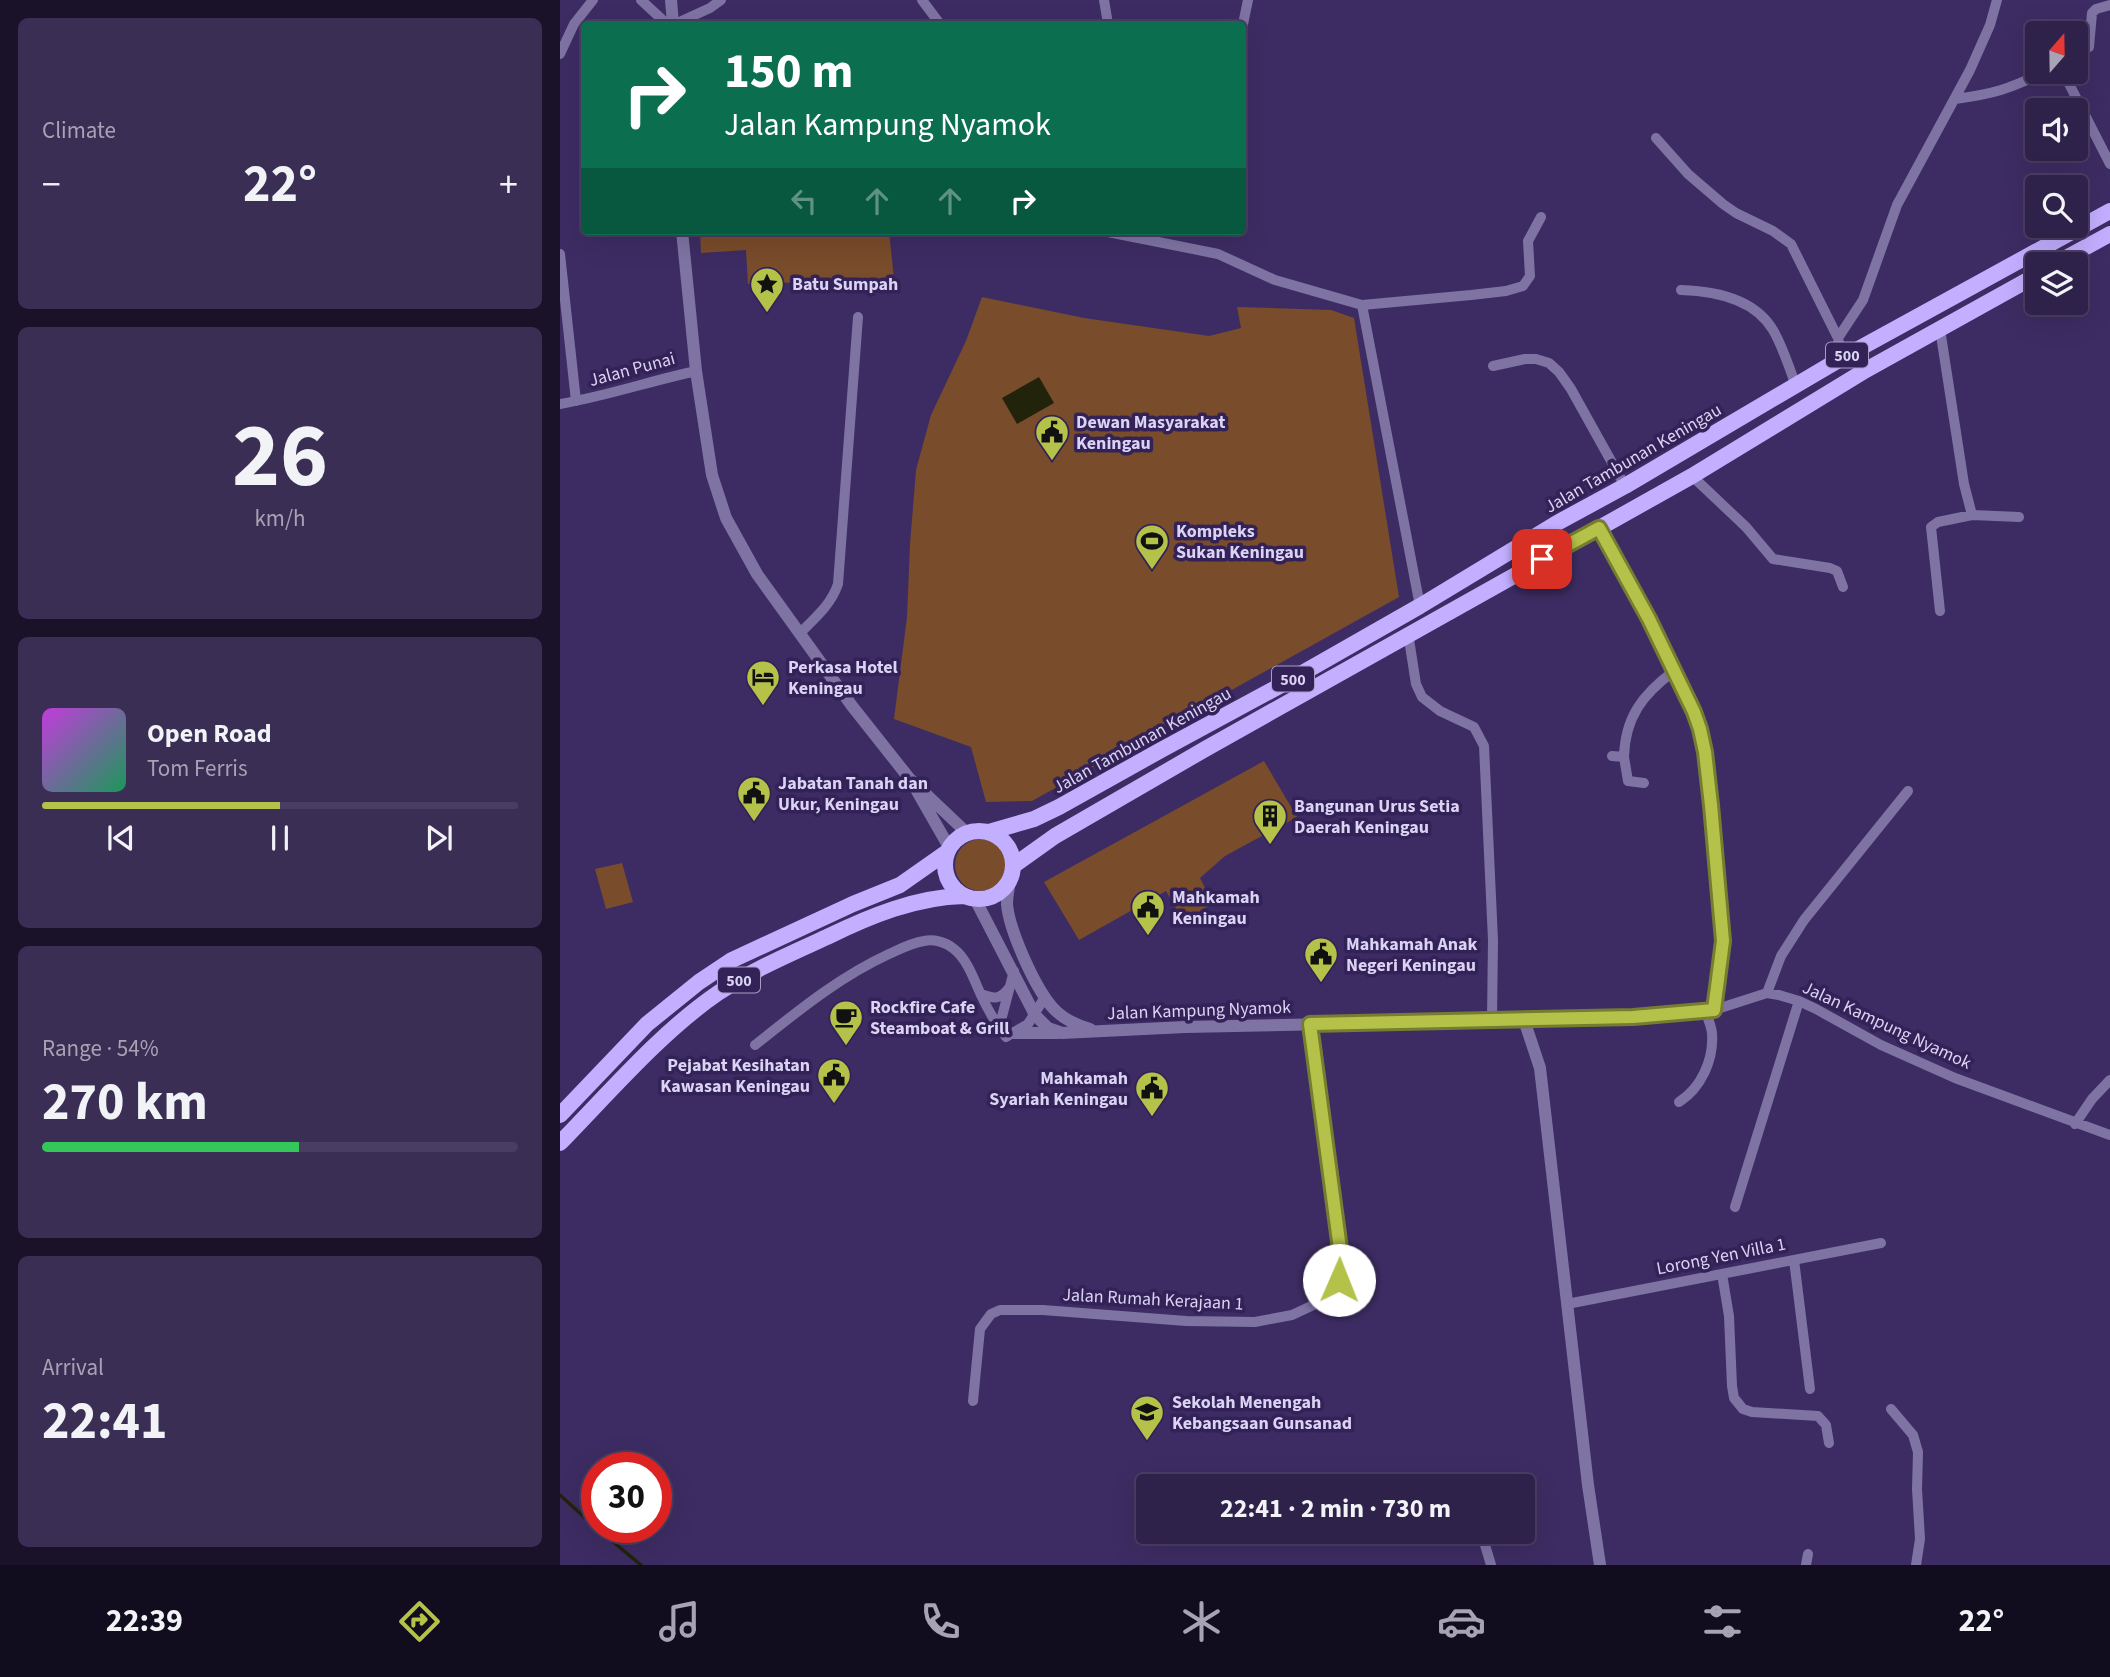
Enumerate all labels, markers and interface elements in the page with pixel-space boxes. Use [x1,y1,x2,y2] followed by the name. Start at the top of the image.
[2025,21,2088,84] north arrow
[2025,21,2088,315] map controls
[724,37,853,107] text: 150 m
[609,49,700,140] icon: right
[2025,98,2088,161] button: sound
[724,102,1051,148] text: Jalan Kampung Nyamok
[42,114,116,147] text: Climate
[243,148,317,222] text: 22°
[42,158,61,212] text: −
[499,158,518,212] text: +
[2025,175,2088,238] button: search
[785,182,823,220] icon: left
[858,182,896,220] icon: ahead
[931,182,969,220] icon: ahead
[1004,182,1042,220] icon: right
[2025,252,2088,315] button: layers
[748,265,786,314] place icon: Batu Sumpah
[792,272,898,297] place label: Batu Sumpah
[1826,342,1868,368] road number: 500
[586,346,678,393] street label: Jalan Punai
[232,392,328,521] text: 26
[1540,398,1726,519] street label: Jalan Tambunan Keningau
[1076,410,1225,456] place label: Dewan Masyarakat Keningau
[1033,413,1071,462] public building icon: Dewan Masyarakat Keningau
[254,502,306,535] text: km/h
[1176,519,1304,565] place label: Kompleks Sukan Keningau
[1133,522,1171,571] sports icon: Kompleks Sukan Keningau
[1512,529,1572,589] pin
[1523,540,1561,578] icon: arrive
[788,655,898,701] place label: Perkasa Hotel Keningau
[744,658,782,707] hotel icon: Perkasa Hotel Keningau
[1272,666,1314,692] road number: 500
[1049,681,1236,800] street label: Jalan Tambunan Keningau
[147,715,272,752] text: Open Road
[147,752,248,785] text: Tom Ferris
[778,771,928,817] place label: Jabatan Tanah dan Ukur, Keningau
[735,774,773,823] public building icon: Jabatan Tanah dan Ukur, Keningau
[1294,794,1460,840] place label: Bangunan Urus Setia Daerah Keningau
[1251,797,1289,846] building icon: Bangunan Urus Setia Daerah Keningau
[102,819,140,857] icon: previous
[261,819,299,857] icon: pause
[420,819,458,857] icon: next
[1172,885,1260,931] place label: Mahkamah Keningau
[1129,888,1167,937] public building icon: Mahkamah Keningau
[1346,932,1478,978] place label: Mahkamah Anak Negeri Keningau
[1302,935,1340,984] public building icon: Mahkamah Anak Negeri Keningau
[718,968,760,992] road number: 500
[1798,975,1975,1076] street label: Jalan Kampung Nyamok
[870,995,1009,1041] place label: Rockfire Cafe Steamboat & Grill
[1107,995,1291,1026] street label: Jalan Kampung Nyamok
[827,998,865,1047] cafe icon: Rockfire Cafe Steamboat & Grill
[42,1032,159,1065] text: Range · 54%
[660,1053,810,1099] place label: Pejabat Kesihatan Kawasan Keningau
[815,1056,853,1105] public building icon: Pejabat Kesihatan Kawasan Keningau
[42,1066,208,1140] text: 270 km
[989,1066,1128,1112] place label: Mahkamah Syariah Keningau
[1133,1069,1171,1118] public building icon: Mahkamah Syariah Keningau
[1654,1232,1788,1281] street label: Lorong Yen Villa 1
[1302,1243,1376,1317] position arrow
[1062,1282,1244,1317] street label: Jalan Rumah Kerajaan 1
[42,1351,104,1384] text: Arrival
[42,1385,167,1459] text: 22:41
[1172,1390,1352,1436] place label: Sekolah Menengah Kebangsaan Gunsanad
[1128,1393,1166,1442] school or university icon: Sekolah Menengah Kebangsaan Gunsanad
[581,1452,672,1543] speed limit sign: 30
[1220,1490,1451,1527] text: 22:41 · 2 min · 730 m
[395,1597,444,1646] icon: directions
[655,1597,704,1646] icon: music
[916,1597,965,1646] icon: phone
[1177,1597,1226,1646] icon: climate
[1437,1597,1486,1646] icon: car
[1698,1597,1747,1646] icon: filters
[106,1598,183,1644] text: 22:39
[1959,1598,2004,1644] text: 22°

